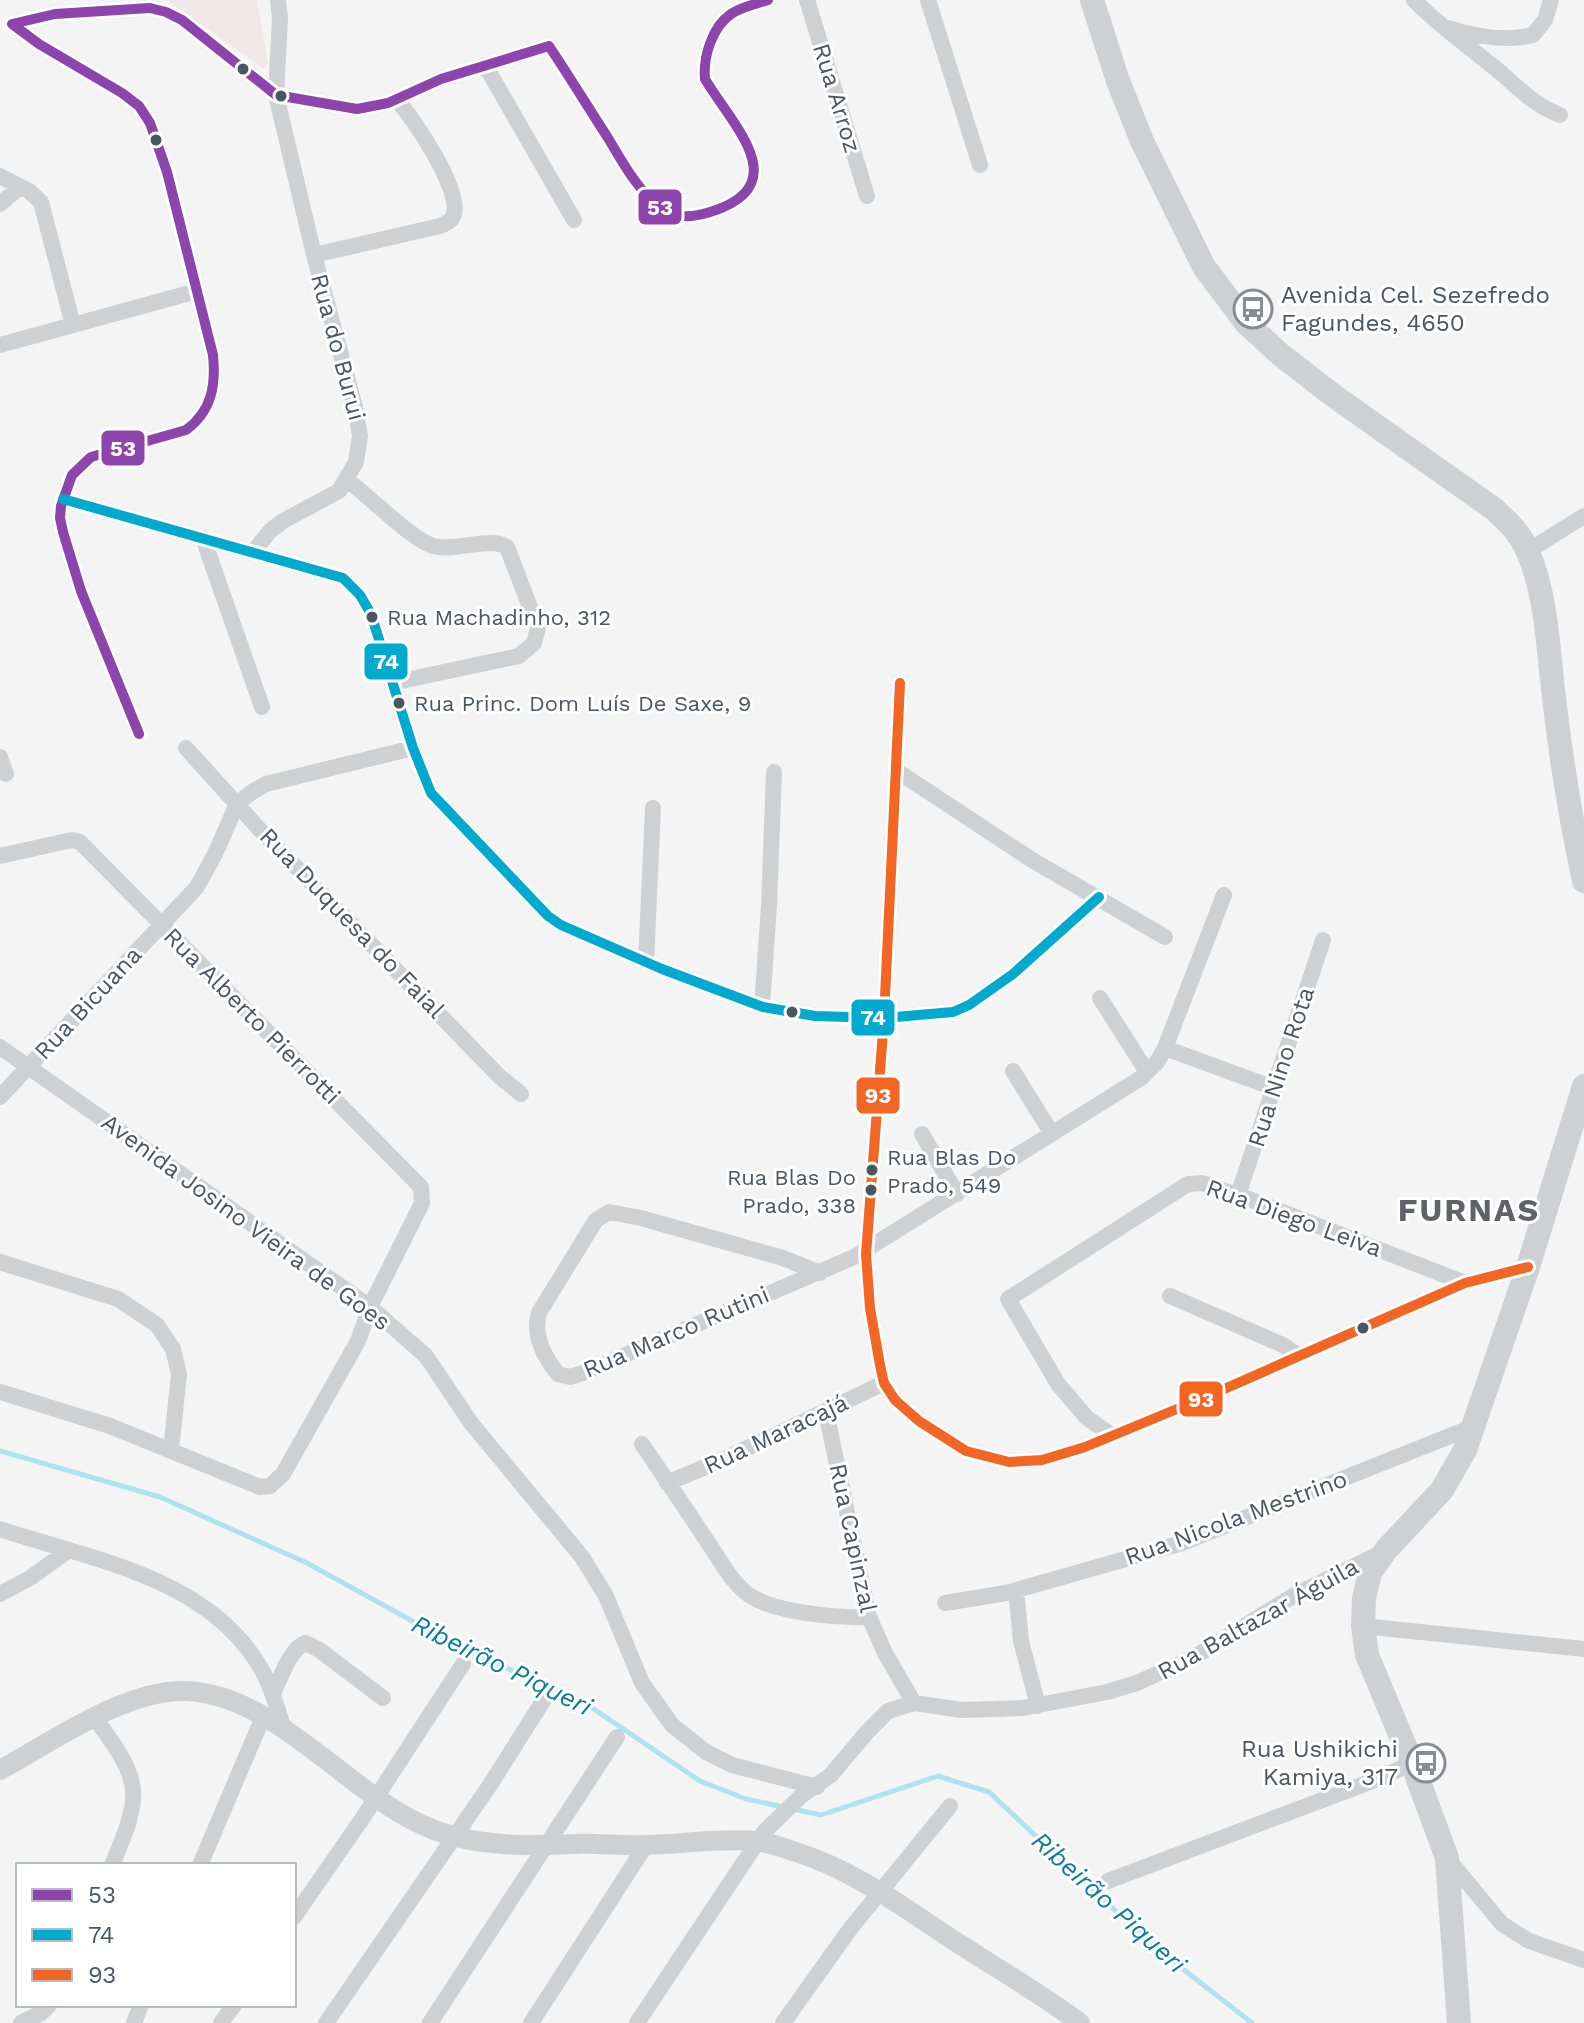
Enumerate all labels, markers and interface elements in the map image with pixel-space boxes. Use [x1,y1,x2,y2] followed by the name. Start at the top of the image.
[807,40,867,156] street label: Rua Arroz
[235,61,251,77] unlabelled marker
[273,88,289,104] unlabelled marker
[148,132,164,148] unlabelled marker
[637,188,683,226] line badge: 53
[647,195,673,220] text: 53
[305,271,371,423] street label: Rua do Burui
[1281,281,1550,337] place label: Avenida Cel. Sezefredo Fagundes, 4650
[1232,288,1274,330] bus stop icon: Avenida Cel. Sezefredo Fagundes, 4650
[100,429,146,467] line badge: 53
[110,436,136,461] text: 53
[387,605,611,630] place label: Rua Machadinho, 312
[364,609,380,625] marker: Rua Machadinho, 312
[363,642,409,681] line badge: 74
[373,649,399,674] text: 74
[414,691,751,716] place label: Rua Princ. Dom Luís De Saxe, 9
[391,695,407,711] marker: Rua Princ. Dom Luís De Saxe, 9
[254,822,451,1024] street label: Rua Duquesa do Faial
[158,922,346,1110] street label: Rua Alberto Pierrotti
[29,941,147,1065] street label: Rua Bicuana
[1242,983,1320,1151] street label: Rua Nino Rota
[850,998,896,1037] line badge: 74
[784,1004,800,1020] unlabelled marker
[860,1005,886,1030] text: 74
[855,1076,901,1115] line badge: 93
[865,1083,891,1108] text: 93
[96,1108,396,1336] street label: Avenida Josino Vieira de Goes
[887,1145,1016,1198] place label: Rua Blas Do Prado, 549
[864,1162,880,1178] marker: Rua Blas Do Prado, 549
[727,1165,856,1218] place label: Rua Blas Do Prado, 338
[1203,1173,1385,1263] street label: Rua Diego Leiva
[863,1182,879,1198] marker: Rua Blas Do Prado, 338
[1398,1191,1540,1229] district label: FURNAS
[579,1280,773,1384] street label: Rua Marco Rutini
[1355,1320,1371,1336] unlabelled marker
[1178,1380,1224,1418] line badge: 93
[1188,1387,1214,1412] text: 93
[700,1388,852,1480] street label: Rua Maracajá
[824,1461,883,1616] street label: Rua Capinzal
[1121,1465,1351,1571] street label: Rua Nicola Mestrino
[1153,1552,1363,1686] street label: Rua Baltazar Águila
[407,1608,598,1722] water label: Ribeirão Piqueri
[1241,1735,1398,1791] place label: Rua Ushikichi Kamiya, 317
[1405,1742,1447,1784] bus stop icon: Rua Ushikichi Kamiya, 317
[1026,1825,1193,1980] water label: Ribeirão Piqueri
[16,1863,296,2007] legend
[88,1881,116,1909] text: 53
[88,1921,115,1949] text: 74
[88,1961,116,1989] text: 93

